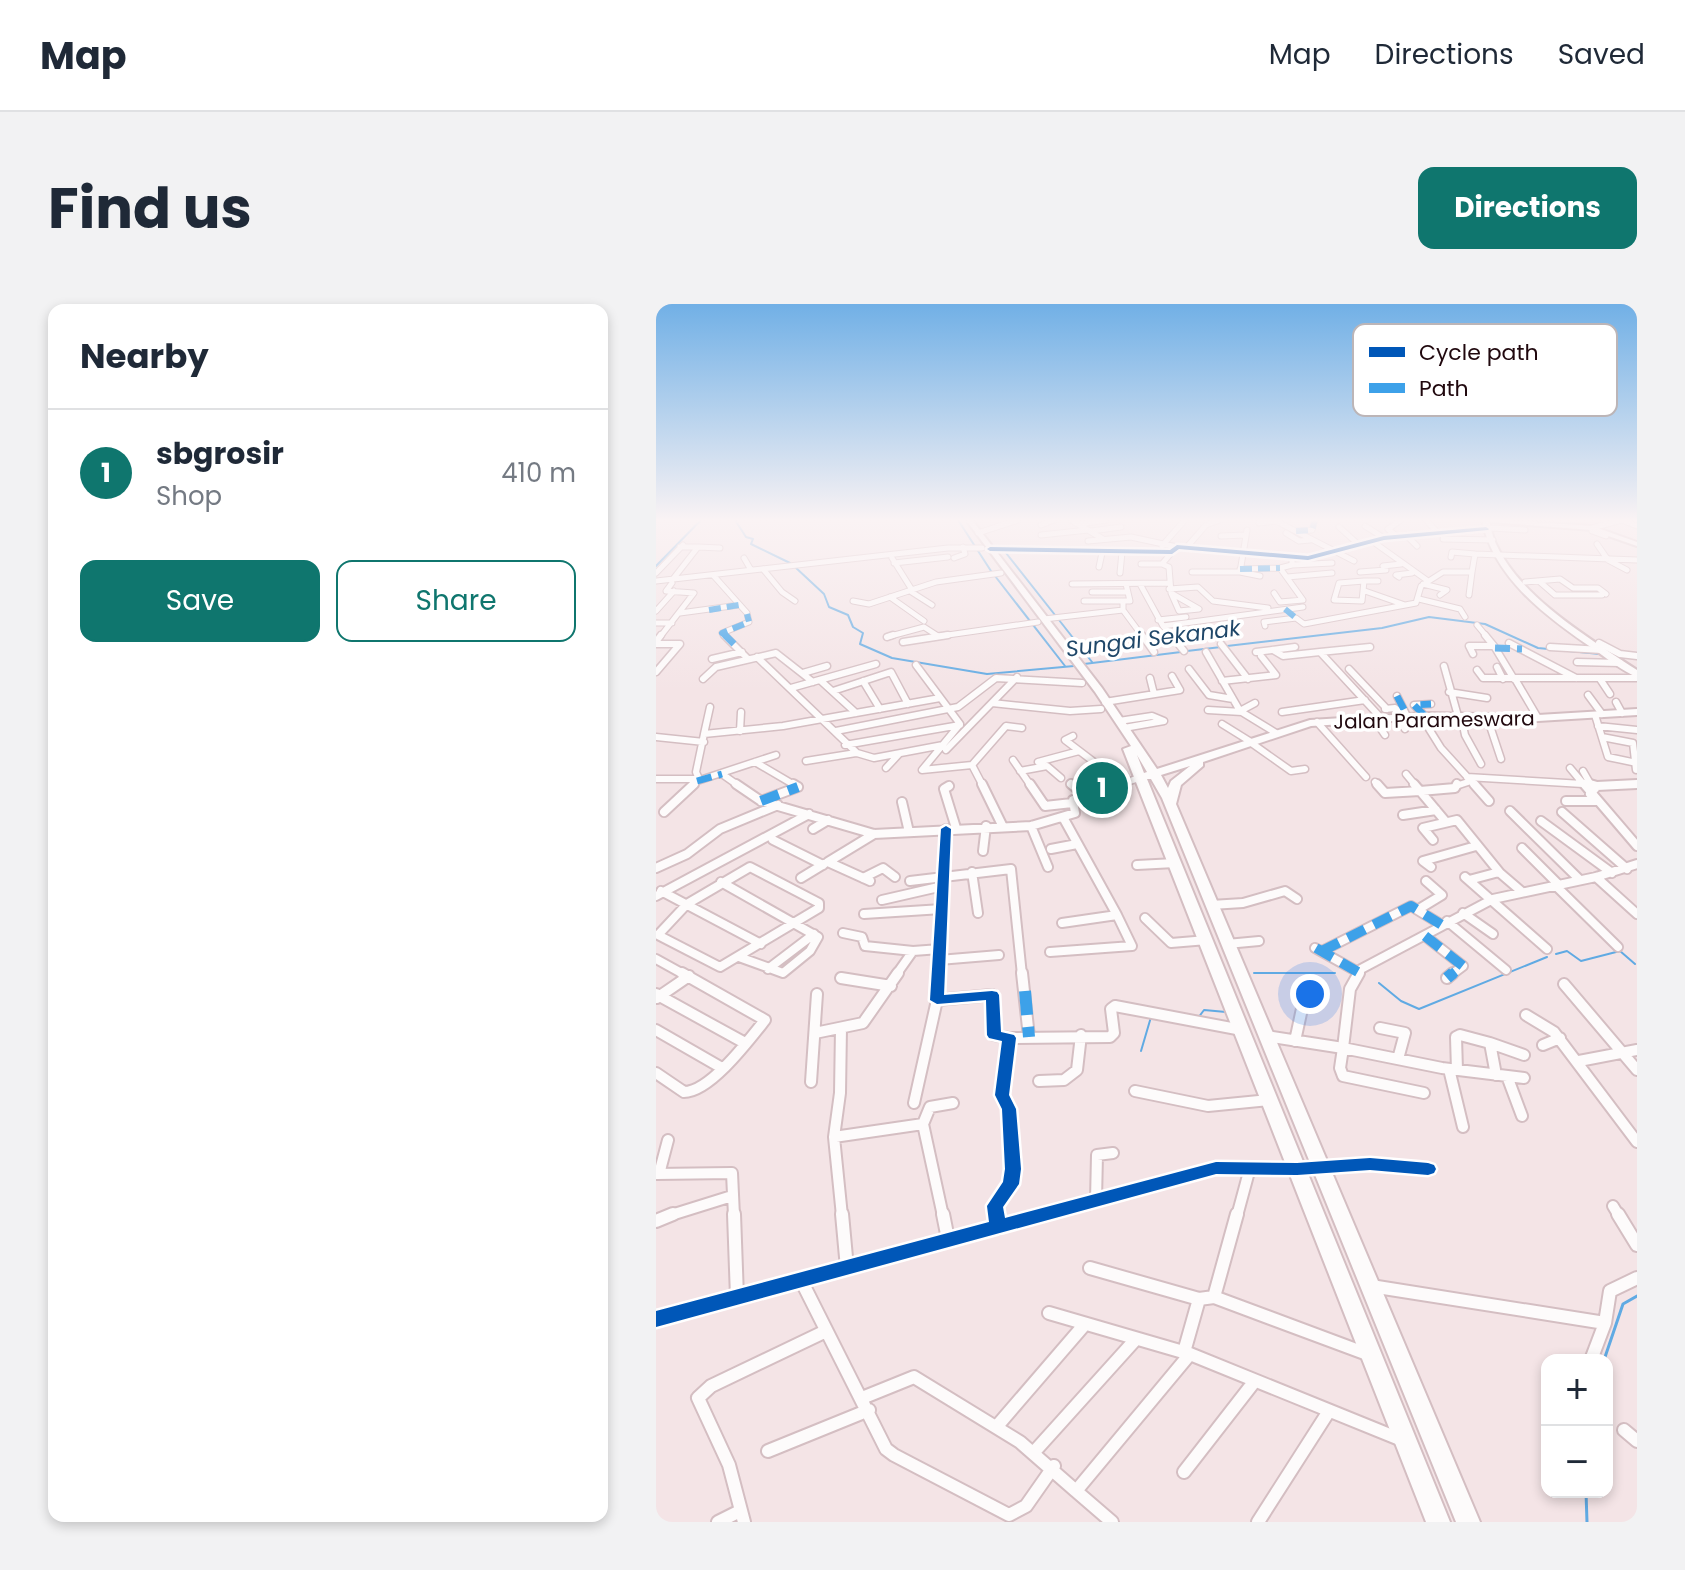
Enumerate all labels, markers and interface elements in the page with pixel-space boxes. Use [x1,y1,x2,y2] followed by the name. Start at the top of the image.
[40,29,127,82] text: Map
[1269,35,1331,74] text: Map
[1375,35,1514,74] text: Directions
[1558,35,1645,74] text: Saved
[1418,167,1637,249] button: Directions
[48,169,252,248] text: Find us
[1353,324,1617,416] legend
[80,332,209,380] text: Nearby
[1419,337,1538,368] text: Cycle path
[1419,373,1469,404] text: Path
[156,432,284,475] text: sbgrosir
[101,455,111,491] text: 1
[501,455,576,491] text: 410 m
[156,478,222,514] text: Shop
[80,560,320,642] button: Save
[336,560,576,642] button: Share
[1064,612,1244,665] water label: Sungai Sekanak
[1333,704,1535,736] street label: Jalan Parameswara
[1076,758,1128,818] pin: 1
[1290,974,1330,1014] your location
[1541,1354,1613,1498] map controls
[1541,1354,1613,1426] button: +
[1541,1426,1613,1498] button: −

